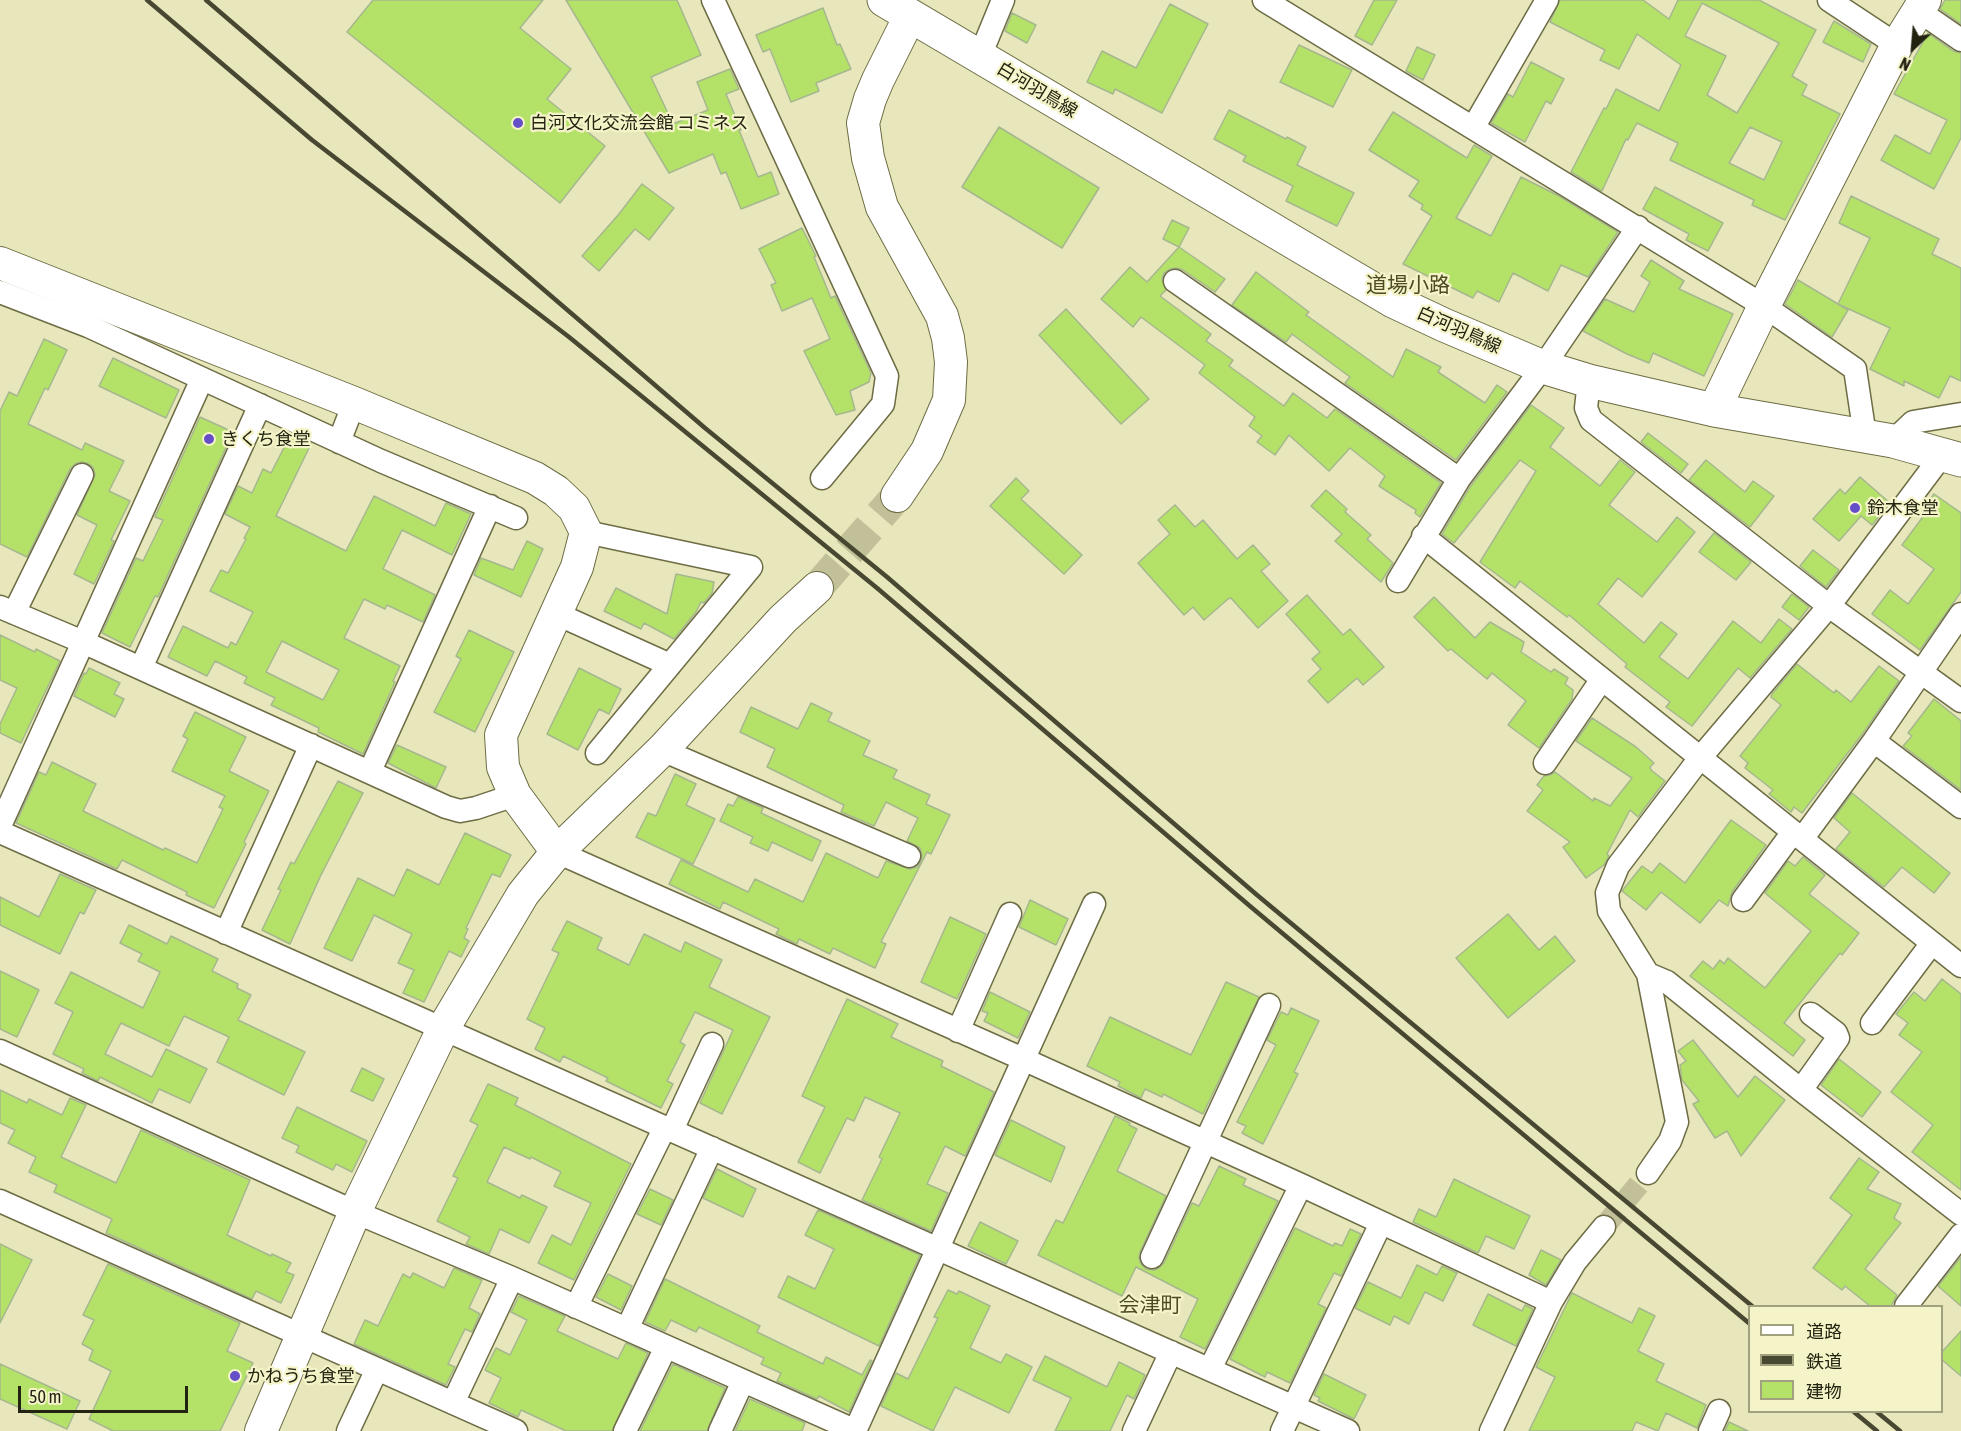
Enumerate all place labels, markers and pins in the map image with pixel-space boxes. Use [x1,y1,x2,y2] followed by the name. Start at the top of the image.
[530,112,748,134] place label: 白河文化交流会館 コミネス
[511,116,525,130] marker: 白河文化交流会館 コミネス
[221,428,311,450] place label: きくち食堂
[202,432,216,446] marker: きくち食堂
[1867,497,1939,519] place label: 鈴木食堂
[1848,501,1862,515] marker: 鈴木食堂
[247,1365,355,1387] place label: かねうち食堂
[228,1369,242,1383] marker: かねうち食堂

